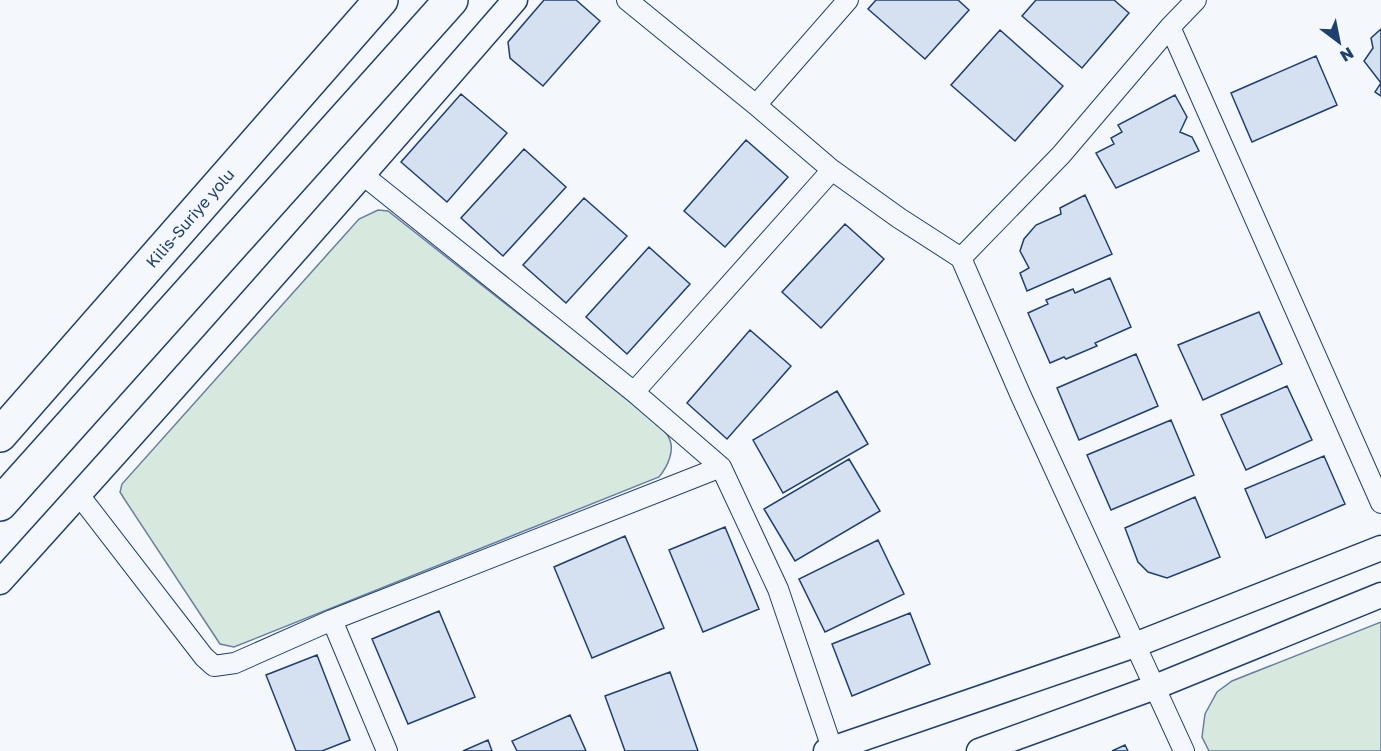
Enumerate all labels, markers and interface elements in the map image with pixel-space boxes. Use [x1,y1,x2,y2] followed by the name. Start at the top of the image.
[1309,12,1369,72] north arrow
[1336,43,1357,66] text: N
[142,164,238,272] street label: Kilis-Suriye yolu

